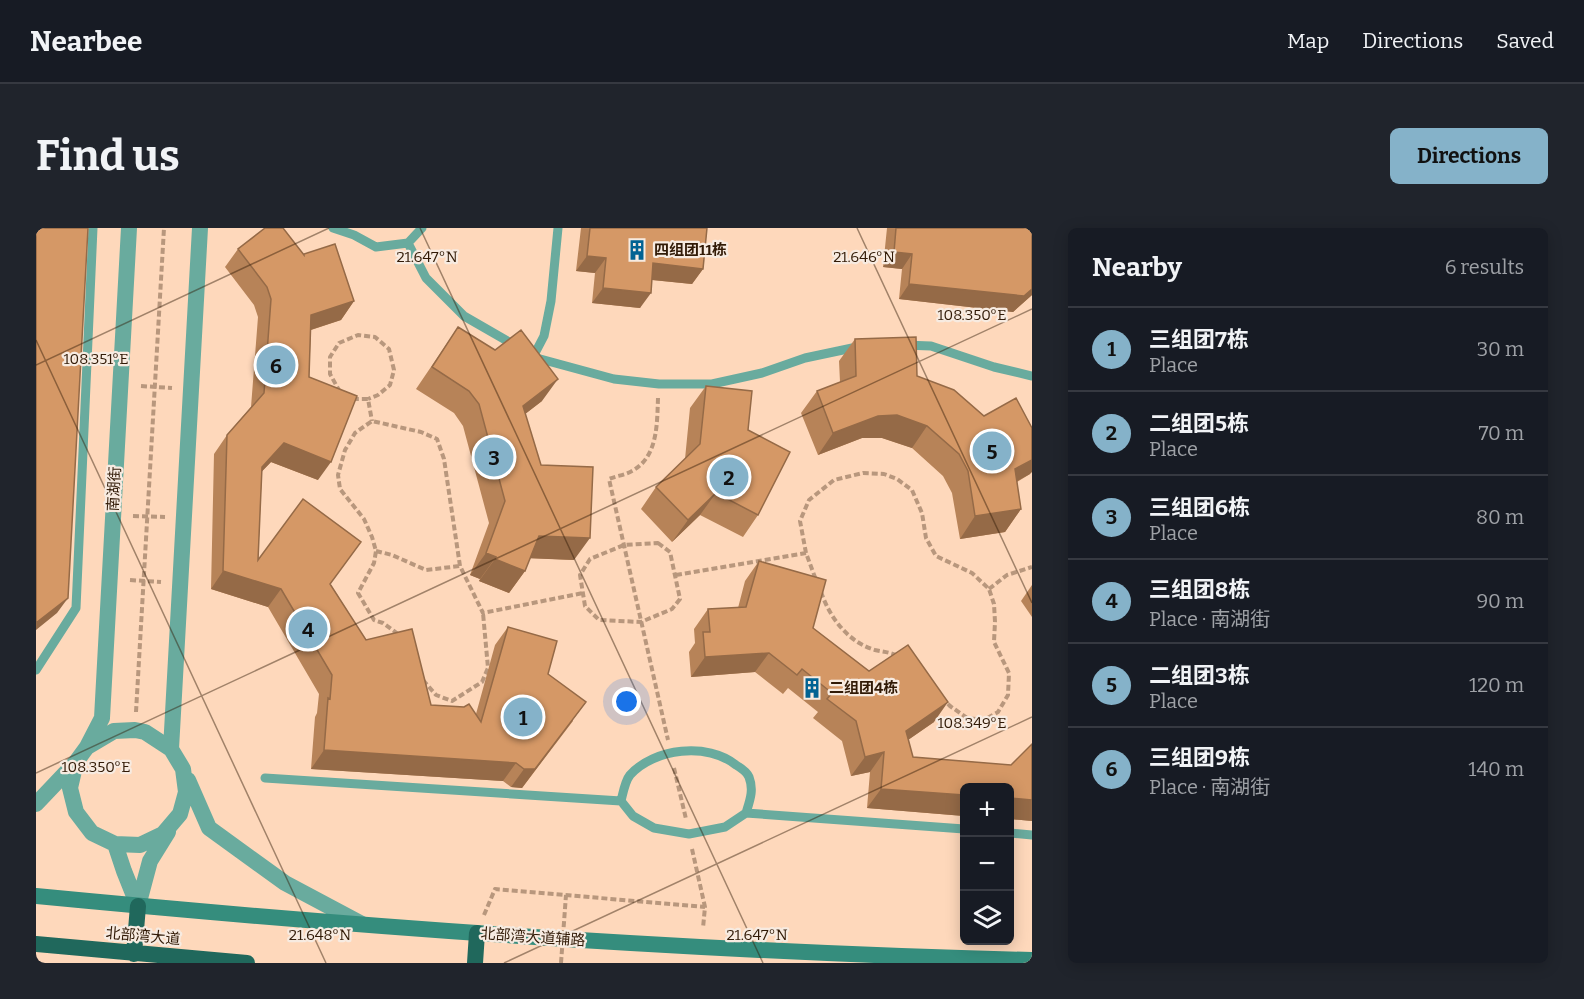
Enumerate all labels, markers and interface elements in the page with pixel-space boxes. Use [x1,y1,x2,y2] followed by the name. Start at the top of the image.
[30,25,142,58] text: Nearbee
[1287,28,1329,54] text: Map
[1362,28,1463,54] text: Directions
[1496,28,1554,54] text: Saved
[1390,128,1548,184] button: Directions
[36,131,180,181] text: Find us
[625,238,649,262] building icon: 四组团11栋
[654,241,727,259] place label: 四组团11栋
[396,248,458,266] text: 21.647°N
[833,248,895,266] text: 21.646°N
[1092,252,1182,283] text: Nearby
[1445,255,1524,279] text: 6 results
[937,306,1007,324] text: 108.350°E
[1149,326,1249,353] text: 三组团7栋
[1107,337,1116,361] text: 1
[1477,337,1524,361] text: 30 m
[256,342,296,388] pin: 6
[64,350,128,368] text: 108.351°E
[1149,353,1198,377] text: Place
[1149,410,1249,437] text: 二组团5栋
[1106,421,1117,445] text: 2
[1478,421,1524,445] text: 70 m
[972,428,1012,474] pin: 5
[474,434,514,480] pin: 3
[1149,437,1198,461] text: Place
[710,454,748,500] pin: 2
[104,466,124,512] street label: 南湖街
[1149,494,1250,521] text: 三组团6栋
[1106,505,1117,529] text: 3
[1476,505,1524,529] text: 80 m
[1149,521,1198,545] text: Place
[1149,576,1250,603] text: 三组团8栋
[1105,589,1118,613] text: 4
[1476,589,1524,613] text: 90 m
[288,606,328,652] pin: 4
[1149,607,1270,631] text: Place · 南湖街
[1149,662,1250,689] text: 二组团3栋
[1106,673,1117,697] text: 5
[1469,673,1524,697] text: 120 m
[800,676,824,700] building icon: 二组团4栋
[829,679,898,697] place label: 二组团4栋
[612,687,641,716] your location
[1149,689,1198,713] text: Place
[504,694,542,740] pin: 1
[937,714,1007,732] text: 108.349°E
[1149,744,1250,771] text: 三组团9栋
[1106,757,1117,781] text: 6
[1468,757,1524,781] text: 140 m
[61,758,131,776] text: 108.350°E
[1149,775,1270,799] text: Place · 南湖街
[960,783,1014,945] map controls
[960,783,1014,837] button: +
[960,837,1014,891] button: −
[960,891,1014,945] button: layers
[105,924,181,948] street label: 北部湾大道
[480,924,586,950] street label: 北部湾大道辅路
[289,926,351,944] text: 21.648°N
[726,926,788,944] text: 21.647°N

